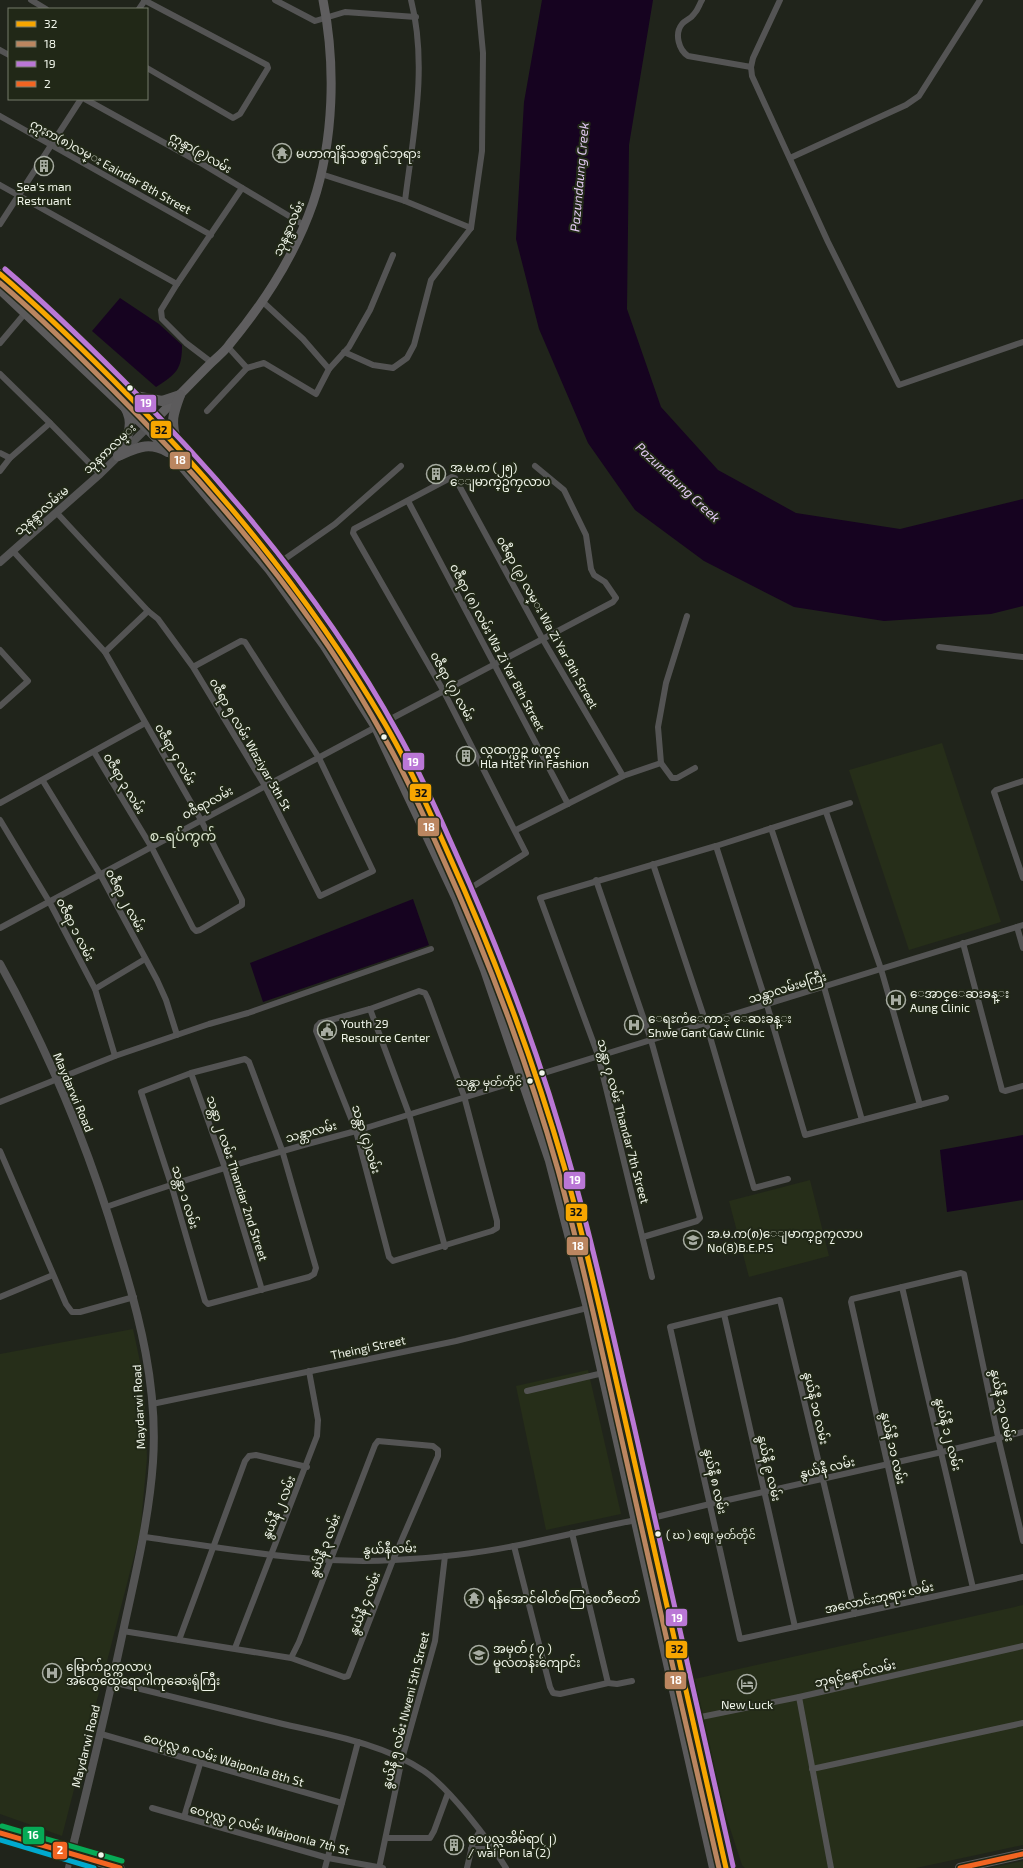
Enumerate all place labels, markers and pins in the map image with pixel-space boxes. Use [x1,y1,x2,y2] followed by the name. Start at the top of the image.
[271,142,293,164] temple icon: မဟာကျိန်သစ္စာရှင်ဘုရား
[296,145,421,164] place label: မဟာကျိန်သစ္စာရှင်ဘုရား
[33,155,55,177] building icon: Sea's man Restruant
[17,179,72,207] place label: Sea's man Restruant
[125,383,135,393] unlabelled marker
[450,460,550,492] place label: အ.မ.က (၂၅) ေျမာက္ဥကၠလာပ
[425,463,447,485] building icon: အ.မ.က (၂၅) ေျမာက္ဥကၠလာပ
[379,732,389,742] unlabelled marker
[480,742,589,770] place label: လွထက္ယဥ္ ဖက္ရွင္ Hla Htet Yin Fashion
[455,745,477,767] building icon: လွထက္ယဥ္ ဖက္ရွင္ Hla Htet Yin Fashion
[910,986,1009,1014] place label: ေအာင္ေဆးခန္း Aung Clinic
[885,989,907,1011] hospital icon: ေအာင္ေဆးခန္း Aung Clinic
[648,1011,792,1039] place label: ေရႊကံေကာ္ ေဆးခန္း Shwe Gant Gaw Clinic
[623,1014,645,1036] hospital icon: ေရႊကံေကာ္ ေဆးခန္း Shwe Gant Gaw Clinic
[341,1016,430,1044] place label: Youth 29 Resource Center
[316,1019,338,1041] public building icon: Youth 29 Resource Center
[537,1068,547,1078] unlabelled marker
[456,1075,522,1091] place label: သန္တာ မှတ်တိုင်
[525,1076,535,1086] marker: သန္တာ မှတ်တိုင်
[707,1226,863,1254] place label: အ.မ.က(၈)ေျမာက္ဥကၠလာပ No(8)B.E.P.S
[682,1229,704,1251] school or university icon: အ.မ.က(၈)ေျမာက္ဥကၠလာပ No(8)B.E.P.S
[666,1528,756,1544] place label: ( ဃ ) ဈေး မှတ်တိုင်
[653,1529,663,1539] marker: ( ဃ ) ဈေး မှတ်တိုင်
[463,1587,485,1609] temple icon: ရန်အောင်ဓါတ်ကြေစေတီတော်
[488,1590,640,1609] place label: ရန်အောင်ဓါတ်ကြေစေတီတော်
[493,1640,581,1673] place label: အမှတ် ( ၇ ) မူလတန်းကျောင်း
[468,1644,490,1666] school or university icon: အမှတ် ( ၇ ) မူလတန်းကျောင်း
[66,1658,220,1691] place label: မြောက်ဥက္ကလာပ အထွေထွေရောဂါကုဆေးရုံကြီး
[41,1662,63,1684] hospital icon: မြောက်ဥက္ကလာပ အထွေထွေရောဂါကုဆေးရုံကြီး
[736,1673,758,1695] hotel icon: New Luck
[721,1697,773,1711] place label: New Luck
[468,1830,557,1859] place label: ဝေပုလ္လအိမ်ရာ(၂) / wai Pon la (2)
[443,1834,465,1856] building icon: ဝေပုလ္လအိမ်ရာ(၂) / wai Pon la (2)
[96,1850,106,1860] unlabelled marker

